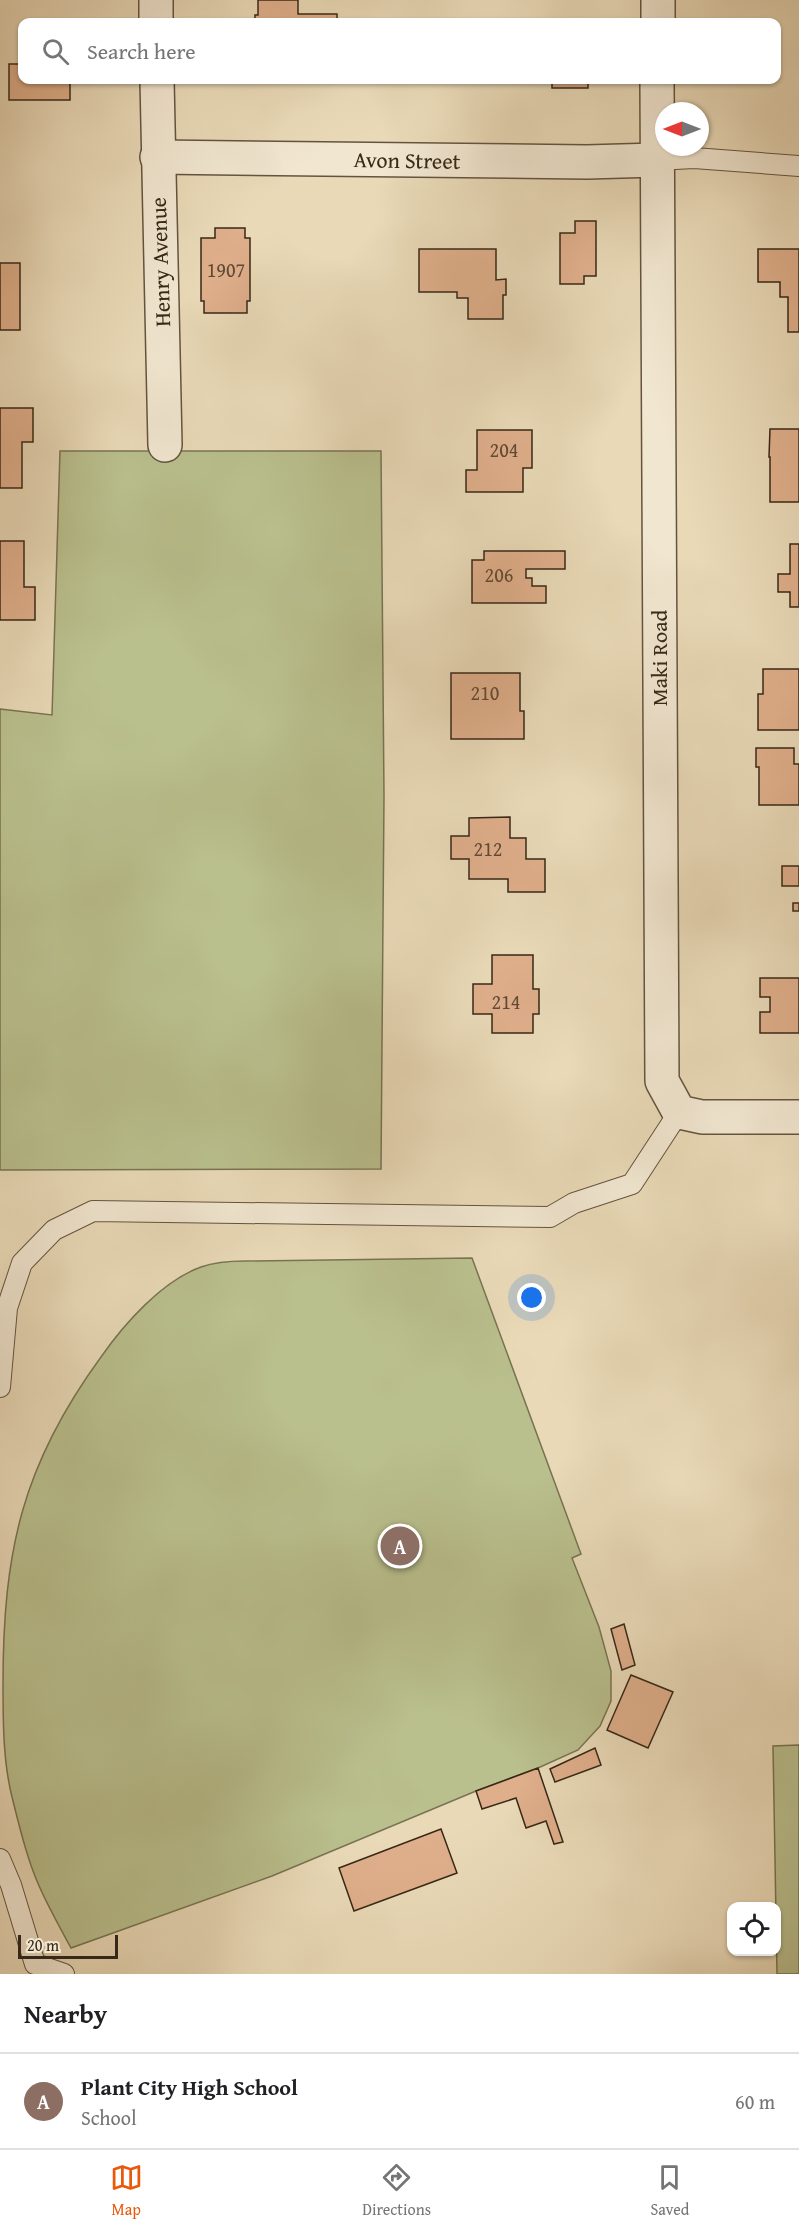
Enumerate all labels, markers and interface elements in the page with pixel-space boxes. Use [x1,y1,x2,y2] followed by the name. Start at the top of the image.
[18,18,781,84] search box
[39,35,72,68] icon: search
[87,35,196,67] text: Search here
[655,102,709,156] north arrow
[353,143,461,177] street label: Avon Street
[142,197,178,327] street label: Henry Avenue
[207,255,245,284] house number: 1907
[490,435,518,464] house number: 204
[485,560,513,589] house number: 206
[643,609,675,706] street label: Maki Road
[471,678,499,707] house number: 210
[474,834,502,863] house number: 212
[492,987,520,1016] house number: 214
[517,1283,546,1312] your location
[380,1524,420,1568] pin: A
[727,1902,781,1956] map controls
[727,1902,781,1956] button: locate
[18,1932,118,1960] scale bar
[27,1933,59,1957] text: 20 m
[24,1994,107,2033] text: Nearby
[81,2071,298,2103] text: Plant City High School
[37,2087,50,2116] text: A
[735,2087,775,2116] text: 60 m
[81,2103,137,2132] text: School
[110,2161,143,2221] tab: Map
[362,2161,431,2221] tab: Directions
[650,2161,689,2221] tab: Saved

